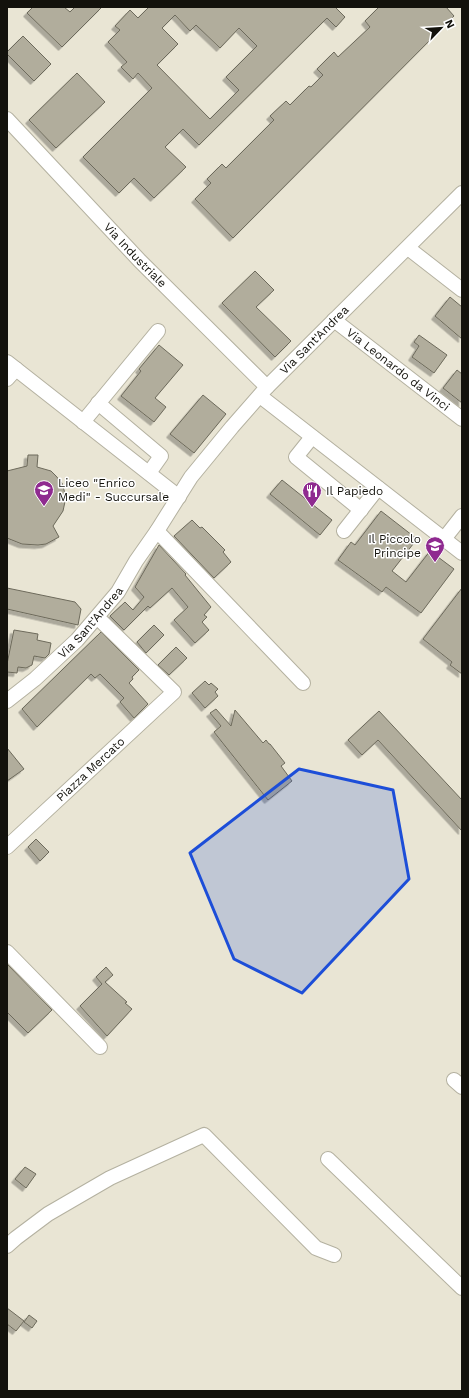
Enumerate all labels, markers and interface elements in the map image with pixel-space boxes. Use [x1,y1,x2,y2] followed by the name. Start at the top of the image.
[421,8,461,48] north arrow
[442,18,457,30] text: N
[101,220,170,290] street label: Via Industriale
[277,303,352,377] street label: Via Sant'Andrea
[344,325,452,414] street label: Via Leonardo da Vinci
[58,476,169,504] place label: Liceo "Enrico Medi" - Succursale
[33,479,55,507] school or university icon: Liceo "Enrico Medi" - Succursale
[301,480,323,508] restaurant icon: Il Papiedo
[326,484,383,498] place label: Il Papiedo
[368,532,421,560] place label: Il Piccolo Principe
[424,535,446,563] school or university icon: Il Piccolo Principe
[55,584,126,661] street label: Via Sant'Andrea
[53,734,128,805] street label: Piazza Mercato

